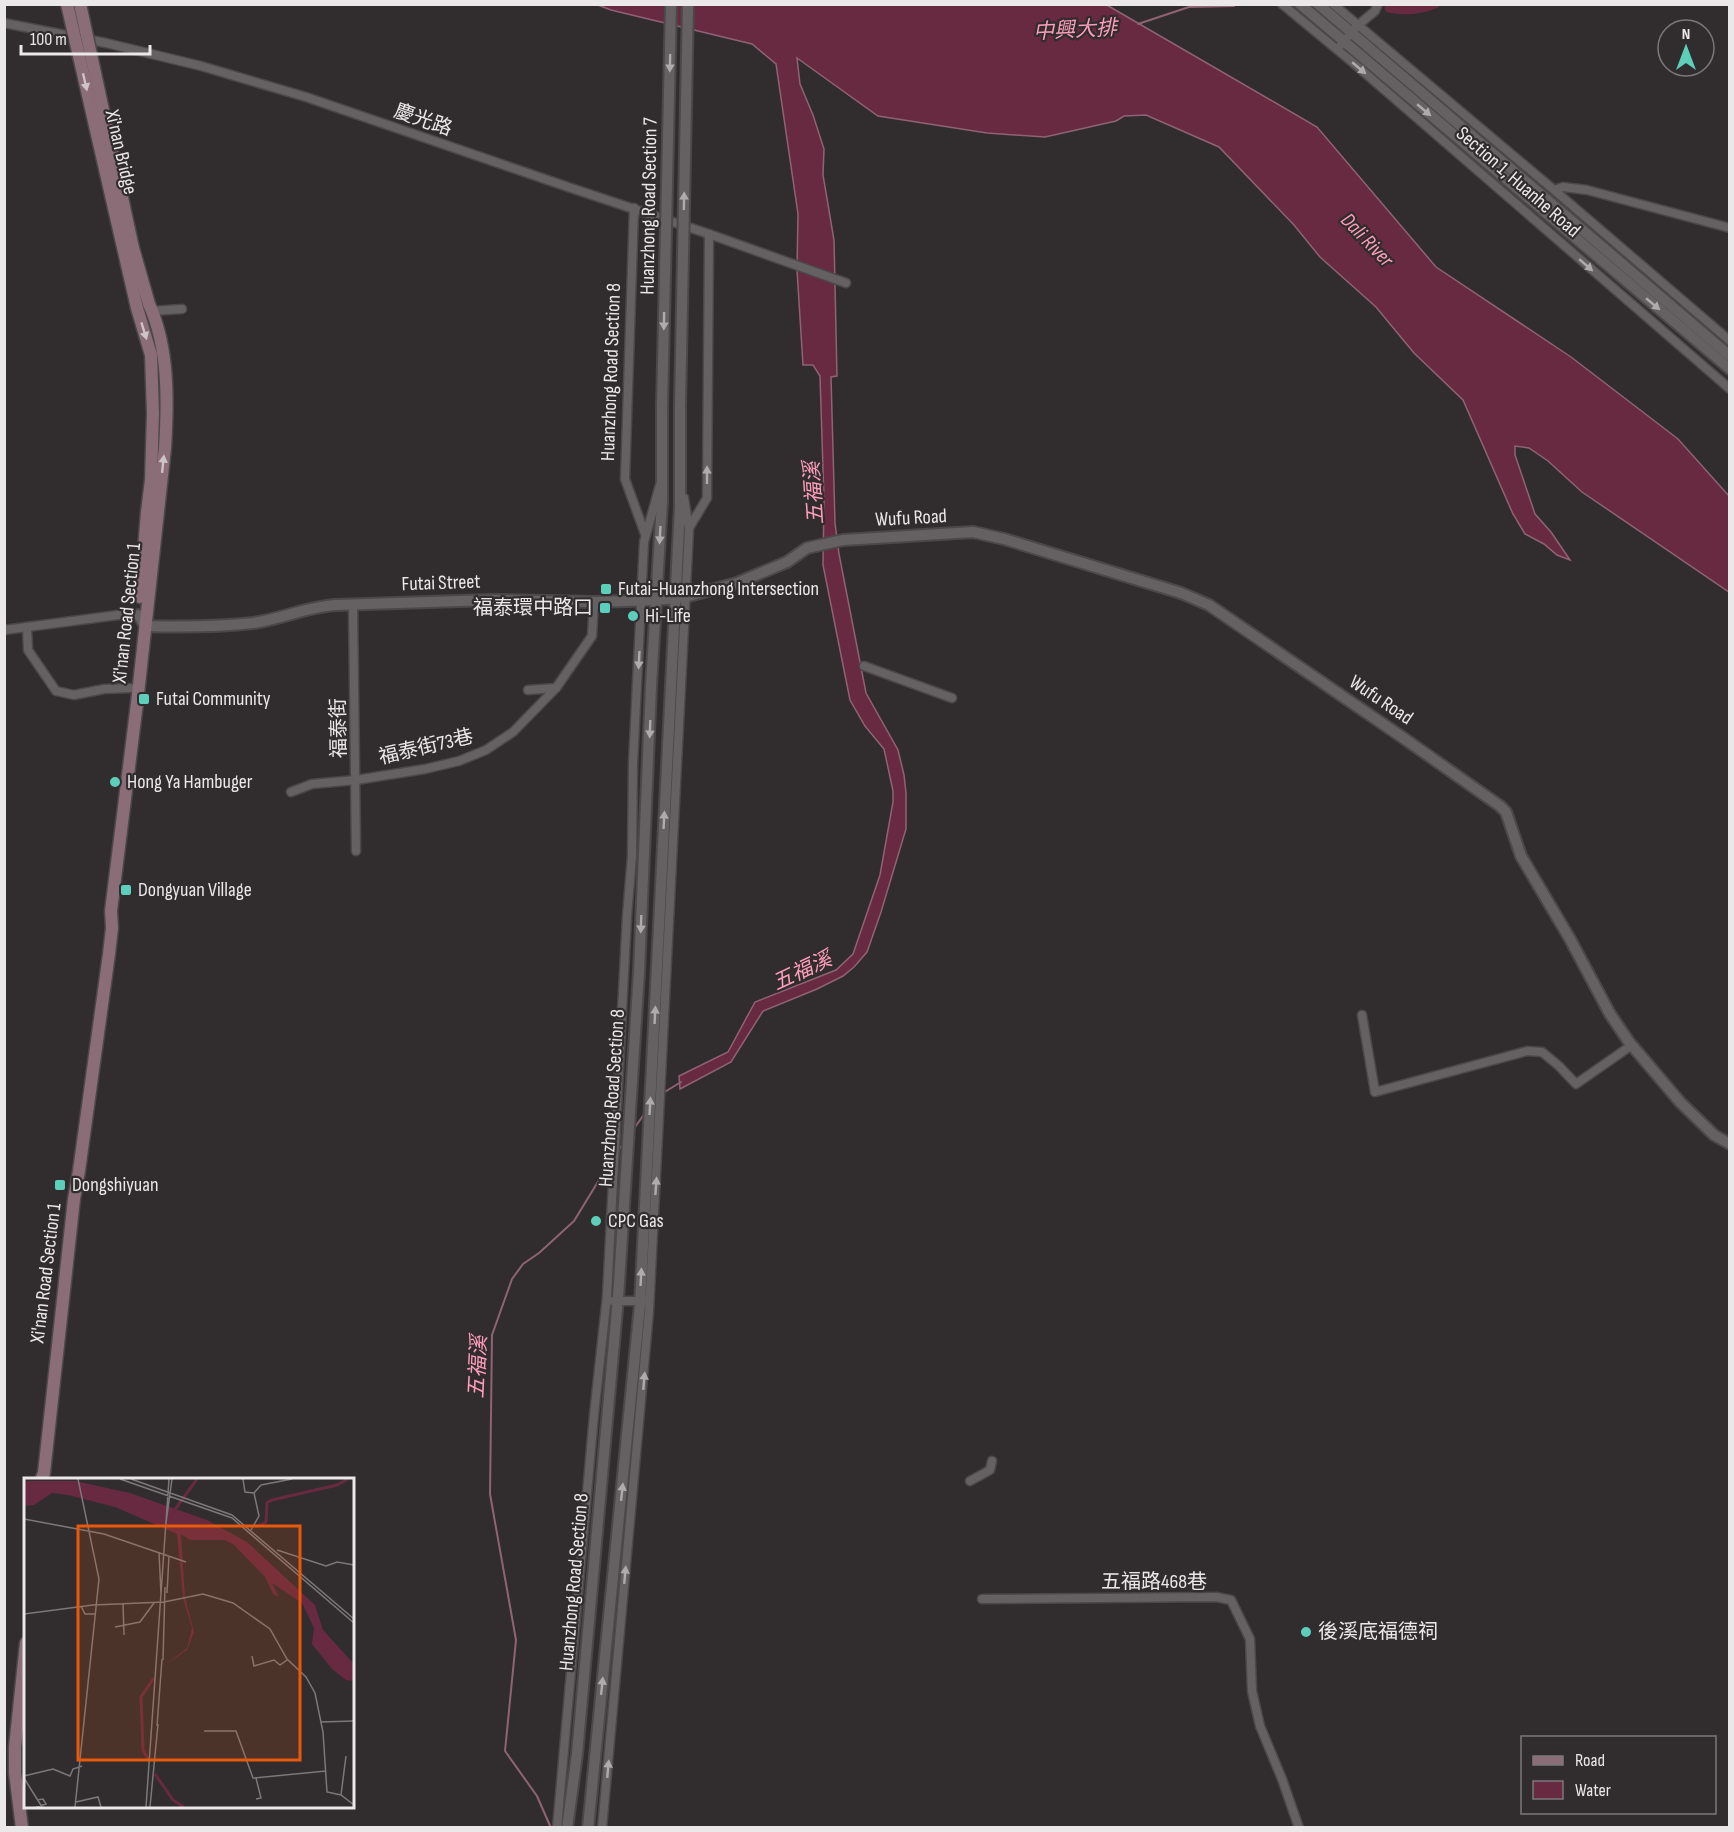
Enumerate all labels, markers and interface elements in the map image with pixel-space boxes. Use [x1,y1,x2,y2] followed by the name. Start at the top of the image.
[1032,15,1121,45] water label: 中興大排
[21,18,150,56] scale bar
[1656,18,1716,78] north arrow
[1682,25,1690,44] text: N
[30,29,67,50] text: 100 m
[665,53,675,72] one-way arrow
[1351,62,1367,75] one-way arrow
[80,73,90,91] one-way arrow
[391,99,455,141] street label: 慶光路
[1416,103,1431,116] one-way arrow
[99,106,142,197] street label: Xi'nan Bridge
[635,117,663,295] street label: Huanzhong Road Section 7
[1451,122,1585,242] street label: Section 1, Huanhe Road
[680,191,689,210] one-way arrow
[1335,208,1399,273] water label: Dali River
[1578,258,1593,271] one-way arrow
[596,283,626,461] street label: Huanzhong Road Section 8
[1645,298,1661,311] one-way arrow
[659,311,669,330] one-way arrow
[140,322,149,340] one-way arrow
[158,454,168,473] one-way arrow
[799,458,829,525] water label: 五福溪
[702,466,712,485] one-way arrow
[875,504,947,532] street label: Wufu Road
[656,525,665,544] one-way arrow
[108,542,146,685] street label: Xi'nan Road Section 1
[401,570,481,596] street label: Futai Street
[618,577,819,601] place label: Futai-Huanzhong Intersection
[599,582,613,596] marker: Futai-Huanzhong Intersection
[473,596,593,620] place label: 福泰環中路口
[598,601,612,615] marker: 福泰環中路口
[645,604,691,628] place label: Hi-Life
[626,609,640,623] marker: Hi-Life
[635,650,644,669] one-way arrow
[1345,670,1417,730] street label: Wufu Road
[156,687,271,711] place label: Futai Community
[137,692,151,706] marker: Futai Community
[326,698,352,758] street label: 福泰街
[645,720,655,739] one-way arrow
[376,724,476,770] street label: 福泰街73巷
[127,770,253,794] place label: Hong Ya Hambuger
[108,775,122,789] marker: Hong Ya Hambuger
[660,811,669,830] one-way arrow
[138,878,252,902] place label: Dongyuan Village
[119,883,133,897] marker: Dongyuan Village
[636,915,645,934] one-way arrow
[768,945,839,996] water label: 五福溪
[651,1006,660,1025] one-way arrow
[594,1008,630,1188] street label: Huanzhong Road Section 8
[646,1096,655,1115] one-way arrow
[72,1173,158,1197] place label: Dongshiyuan
[651,1177,661,1196] one-way arrow
[53,1178,67,1192] marker: Dongshiyuan
[25,1201,67,1345] street label: Xi'nan Road Section 1
[608,1209,664,1233] place label: CPC Gas
[589,1214,603,1228] marker: CPC Gas
[637,1267,646,1286] one-way arrow
[464,1332,492,1399] water label: 五福溪
[639,1371,649,1390] one-way arrow
[24,1478,354,1808] inset map
[617,1482,627,1501] one-way arrow
[554,1492,594,1672] street label: Huanzhong Road Section 8
[620,1565,630,1584] one-way arrow
[1101,1570,1207,1594] street label: 五福路468巷
[1318,1620,1438,1644] place label: 後溪底福德祠
[1299,1625,1313,1639] marker: 後溪底福德祠
[597,1676,607,1695] one-way arrow
[1521,1736,1716,1814] legend
[1575,1750,1605,1771] text: Road
[603,1760,613,1779] one-way arrow
[1575,1780,1611,1801] text: Water

